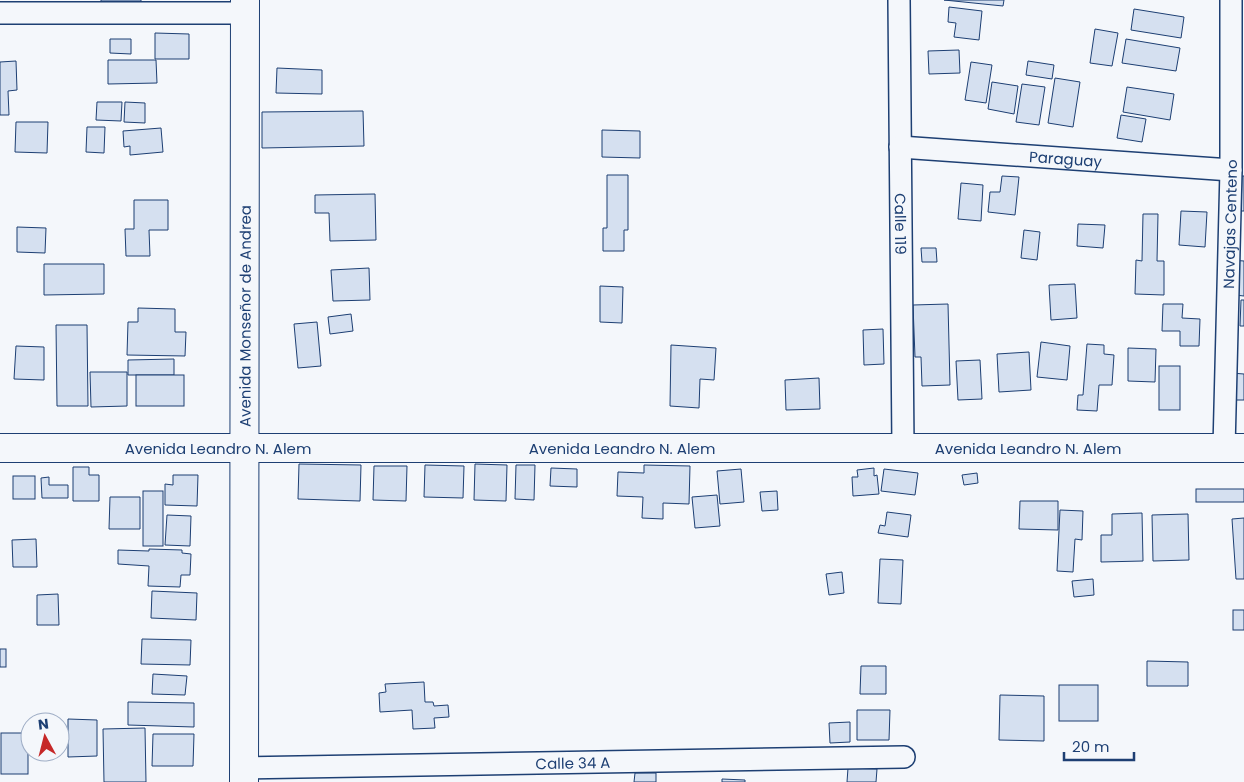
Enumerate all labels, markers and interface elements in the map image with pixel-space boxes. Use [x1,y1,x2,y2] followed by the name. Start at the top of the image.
[1028,146,1103,172] street label: Paraguay
[1218,159,1242,289] street label: Navajas Centeno
[890,193,912,255] street label: Calle 119
[234,205,255,427] street label: Avenida Monseñor de Andrea
[125,438,311,459] street label: Avenida Leandro N. Alem
[529,438,715,459] street label: Avenida Leandro N. Alem
[935,438,1121,459] street label: Avenida Leandro N. Alem
[20,712,70,762] north arrow
[37,714,50,735] text: N
[1064,730,1134,762] scale bar
[1072,736,1110,757] text: 20 m
[535,751,611,774] street label: Calle 34 A

